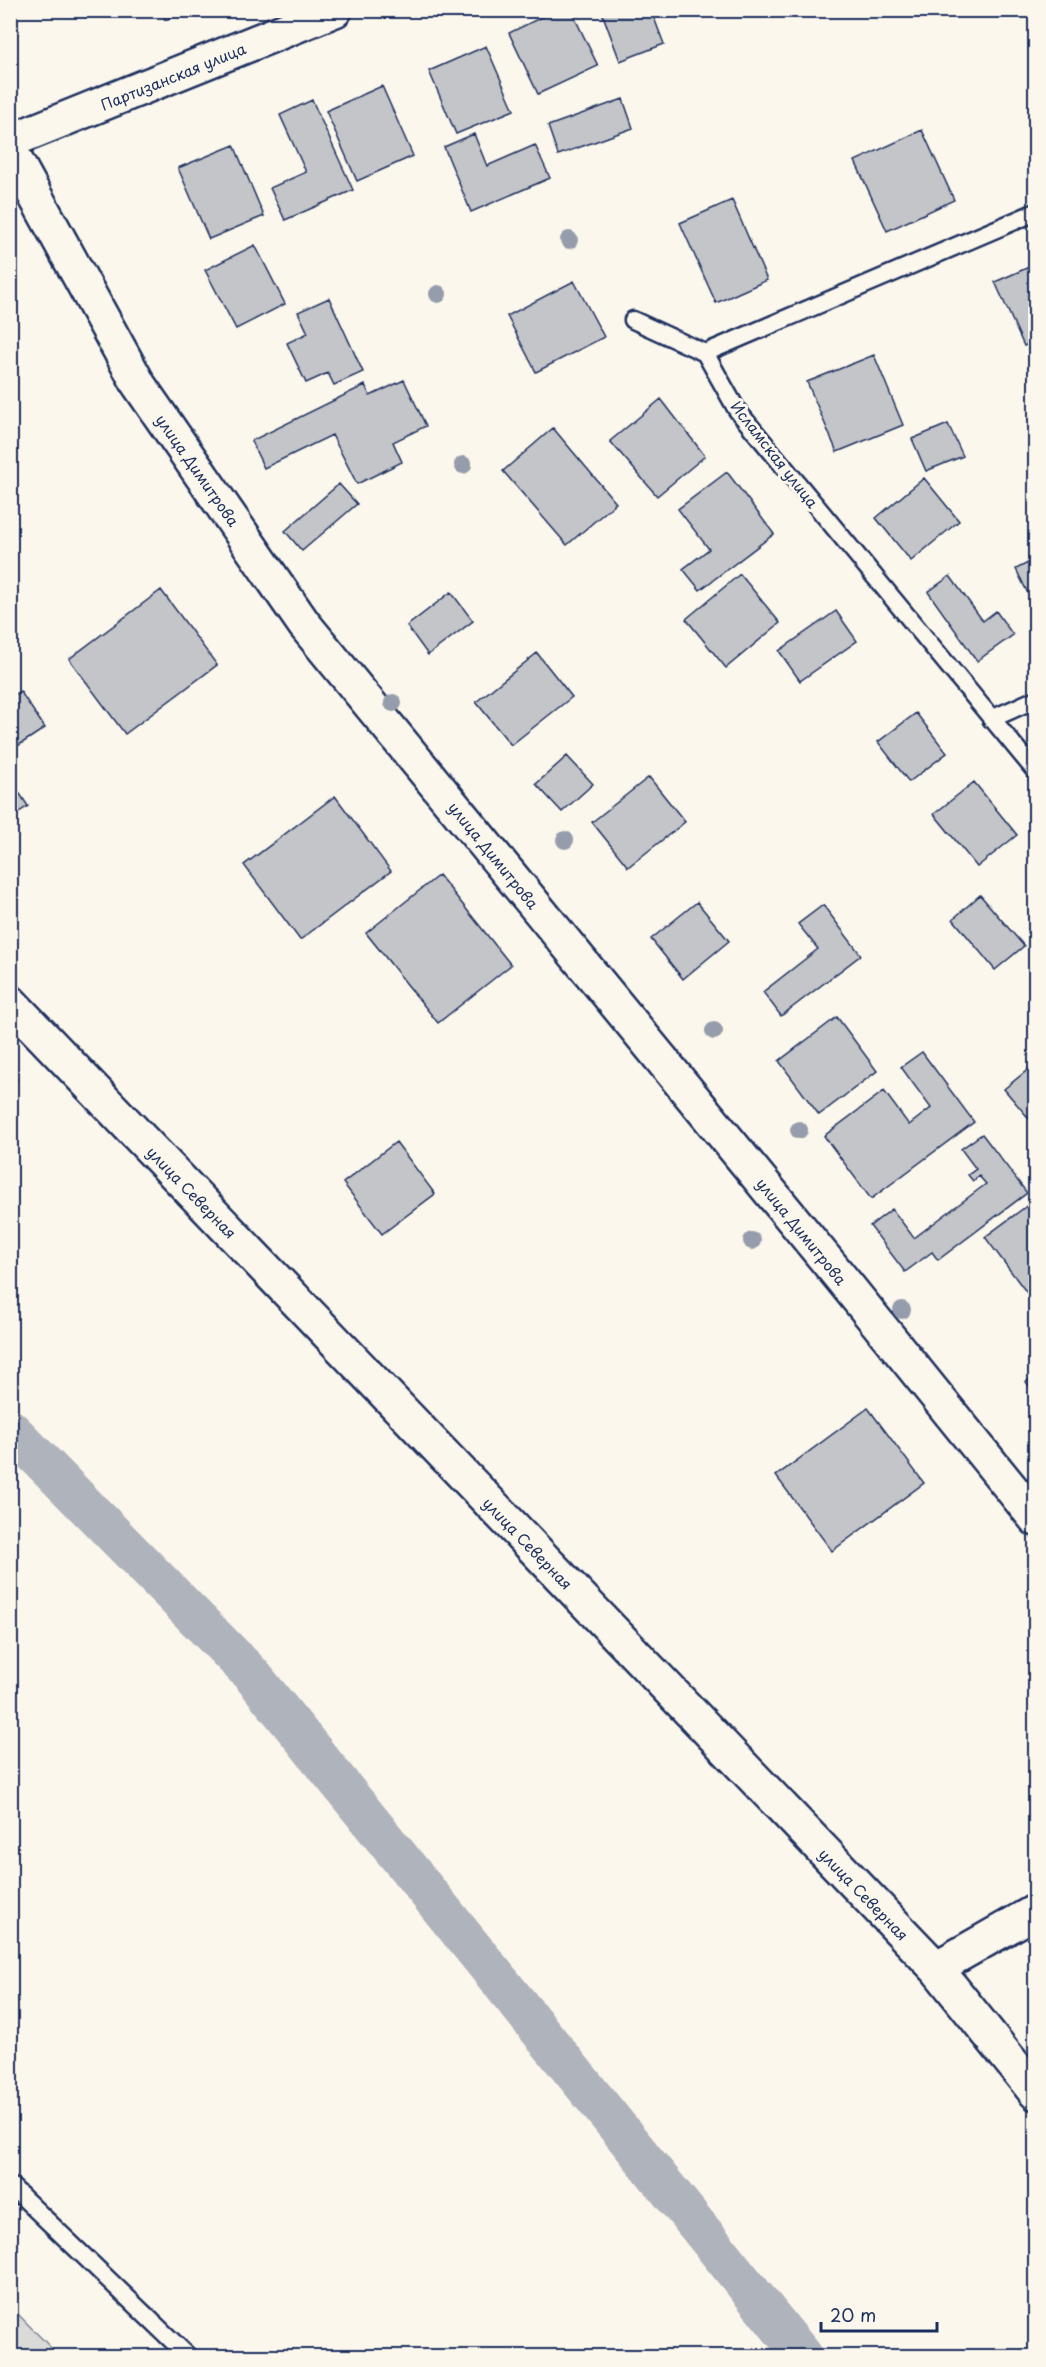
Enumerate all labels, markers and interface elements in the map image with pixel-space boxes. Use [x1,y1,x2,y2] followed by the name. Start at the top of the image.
[97,36,250,116] street label: Партизанская улица
[726,395,825,513] street label: Исламская улица
[151,409,246,531] street label: улица Димитрова
[443,796,545,914] street label: улица Димитрова
[142,1141,242,1243] street label: улица Северная
[751,1172,853,1290] street label: улица Димитрова
[478,1492,578,1594] street label: улица Северная
[814,1843,914,1945] street label: улица Северная
[821,2295,936,2333] scale bar
[830,2301,876,2328] text: 20 m

